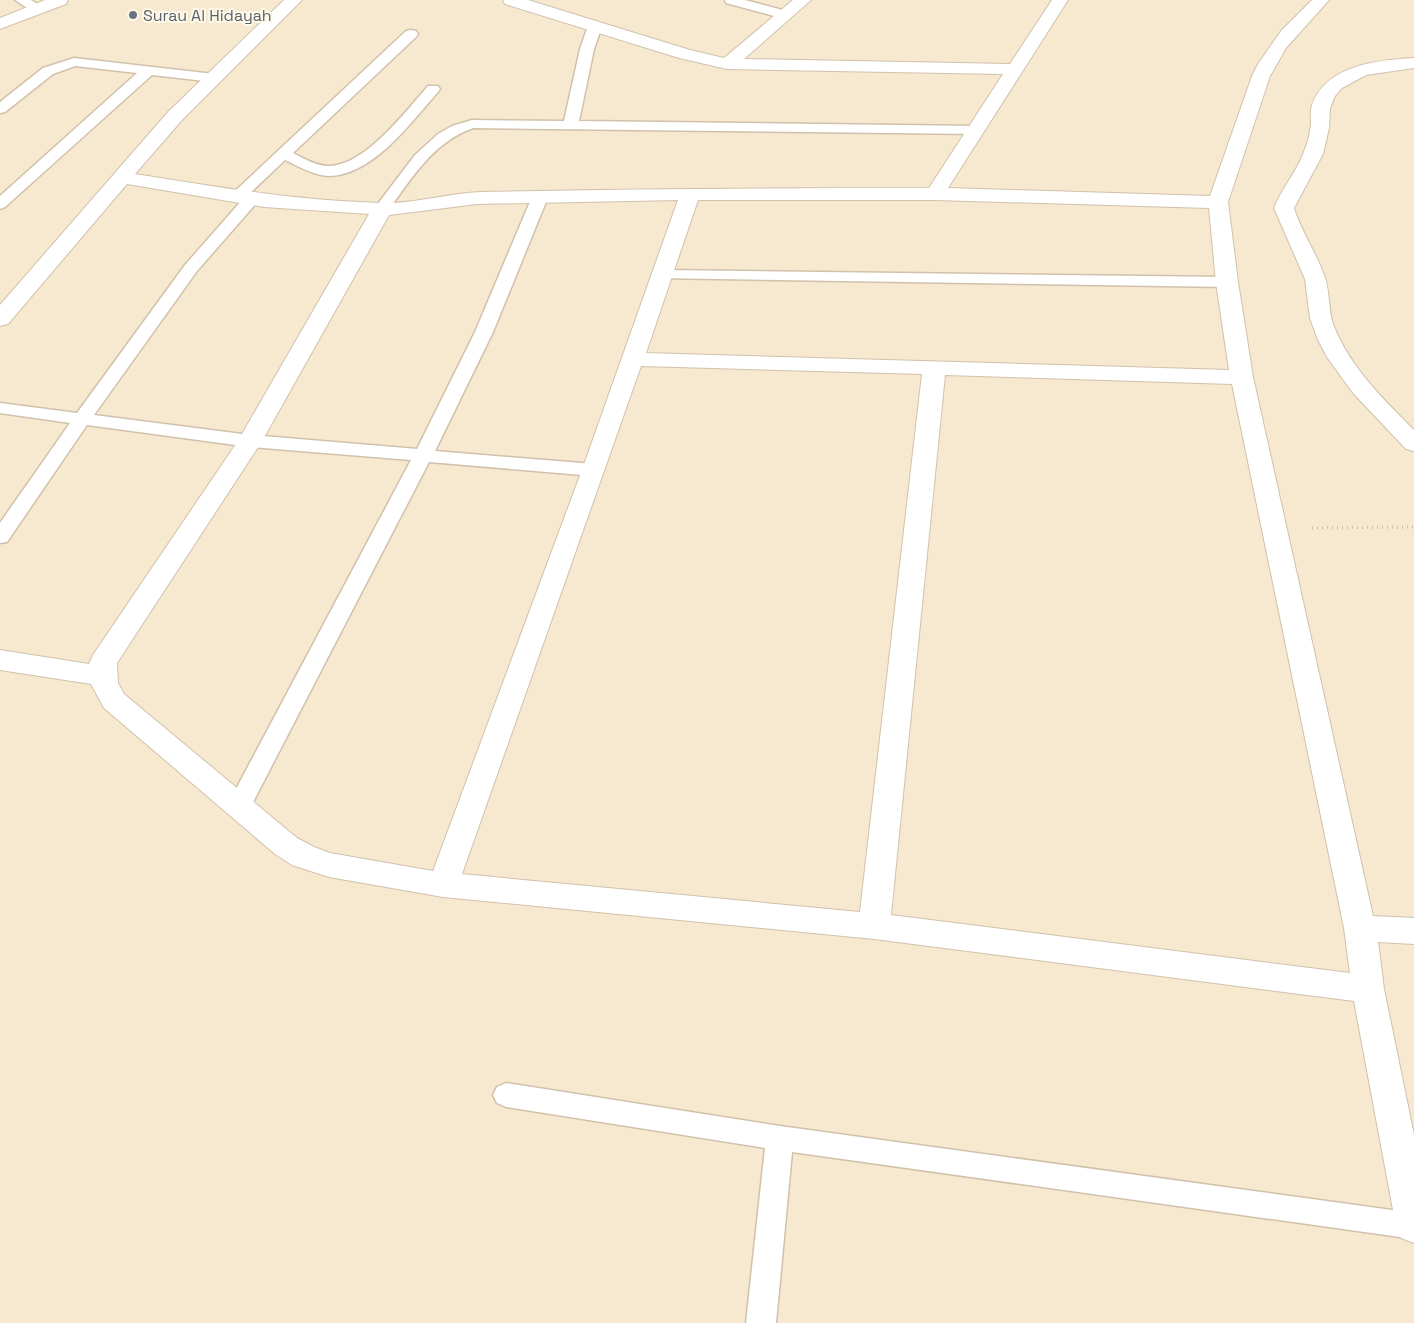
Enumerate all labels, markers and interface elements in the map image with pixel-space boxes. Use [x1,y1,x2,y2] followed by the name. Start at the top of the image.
[143,5,272,26] place label: Surau Al Hidayah
[127,9,139,21] marker: Surau Al Hidayah

